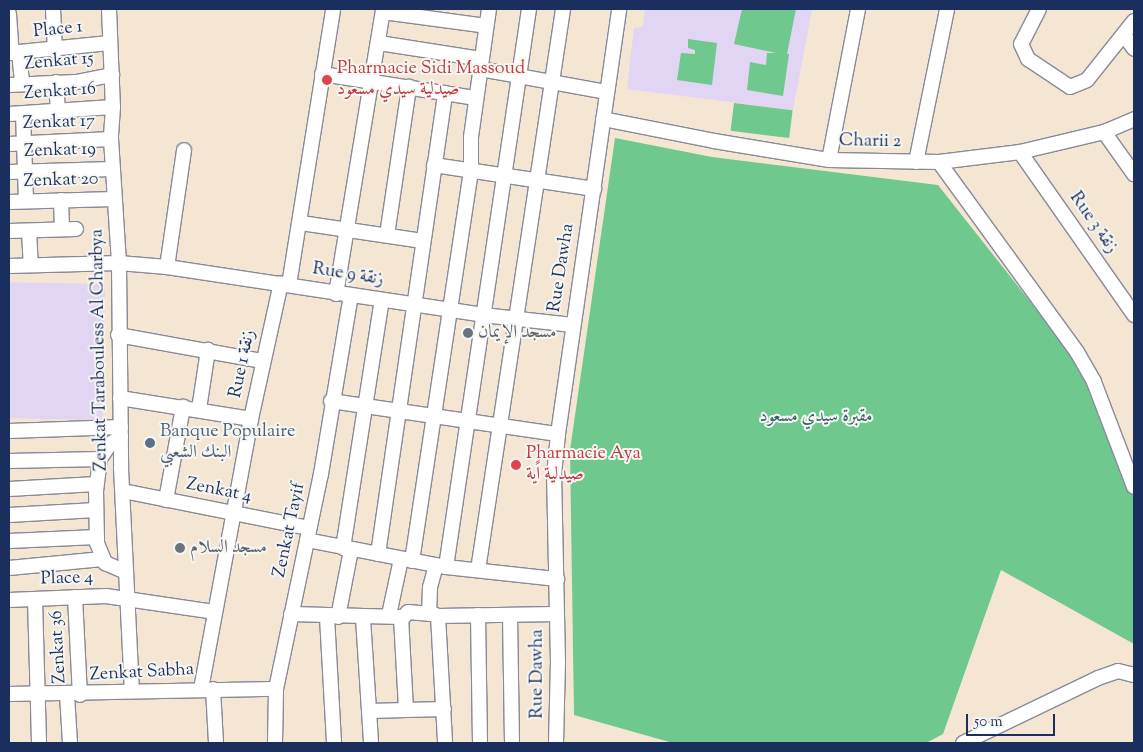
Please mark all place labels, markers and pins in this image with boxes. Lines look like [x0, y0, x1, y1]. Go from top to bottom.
place label: Pharmacie Sidi Massoud صيدلية سيدي مسعود [337, 59, 525, 102]
marker: Pharmacie Sidi Massoud صيدلية سيدي مسعود [321, 74, 333, 86]
place label: مسجد الإيمان [478, 322, 556, 344]
marker: مسجد الإيمان [462, 327, 474, 339]
place label: Banque Populaire البنك الشعبي [160, 422, 295, 464]
marker: Banque Populaire البنك الشعبي [144, 437, 156, 449]
place label: Pharmacie Aya صيدلية اًية [526, 444, 641, 486]
marker: Pharmacie Aya صيدلية اًية [510, 459, 522, 471]
place label: مسجد السلام [190, 537, 267, 559]
marker: مسجد السلام [174, 542, 186, 554]

